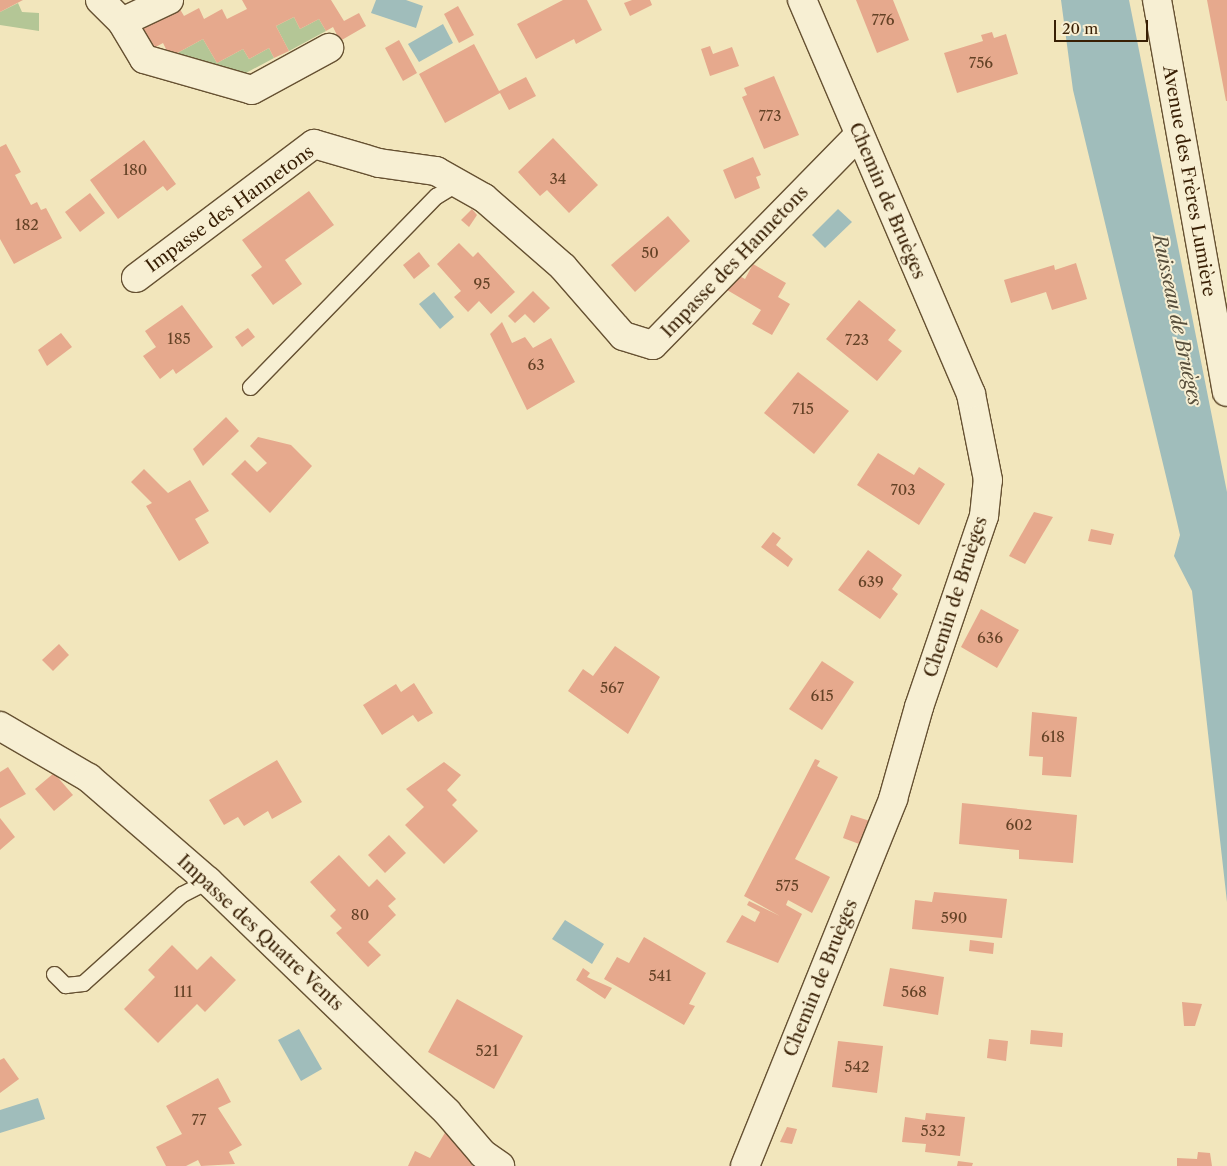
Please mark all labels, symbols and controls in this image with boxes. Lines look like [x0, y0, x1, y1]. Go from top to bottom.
scale bar [1057, 10, 1151, 42]
house number: 776 [871, 11, 895, 29]
text: 20 m [1062, 19, 1098, 38]
house number: 756 [969, 54, 993, 72]
street label: Avenue des Frères Lumière [1158, 64, 1220, 298]
house number: 773 [758, 107, 782, 125]
street label: Chemin de Bruèges [844, 119, 930, 283]
street label: Impasse des Hannetons [142, 141, 318, 277]
house number: 180 [123, 161, 147, 179]
house number: 34 [550, 170, 566, 188]
street label: Impasse des Hannetons [657, 182, 813, 342]
house number: 182 [15, 216, 39, 234]
water label: Ruisseau de Bruèges [1148, 232, 1206, 408]
house number: 50 [641, 244, 659, 262]
house number: 95 [474, 275, 490, 293]
house number: 185 [167, 330, 191, 348]
house number: 723 [845, 331, 869, 349]
house number: 63 [527, 356, 545, 374]
house number: 715 [792, 400, 814, 418]
house number: 703 [890, 481, 916, 499]
street label: Chemin de Bruèges [920, 514, 992, 680]
house number: 639 [858, 573, 884, 591]
house number: 636 [977, 629, 1003, 647]
house number: 567 [600, 679, 624, 697]
house number: 615 [810, 687, 834, 705]
house number: 618 [1041, 728, 1065, 746]
house number: 602 [1006, 816, 1032, 834]
street label: Impasse des Quatre Vents [172, 850, 348, 1016]
house number: 575 [775, 877, 799, 895]
street label: Chemin de Bruèges [780, 896, 862, 1060]
house number: 80 [351, 906, 369, 924]
house number: 590 [941, 909, 967, 927]
house number: 541 [648, 967, 672, 985]
house number: 111 [174, 983, 192, 1001]
house number: 568 [901, 983, 927, 1001]
house number: 521 [475, 1042, 499, 1060]
house number: 542 [844, 1058, 870, 1076]
house number: 77 [192, 1111, 206, 1129]
house number: 532 [920, 1122, 946, 1140]

